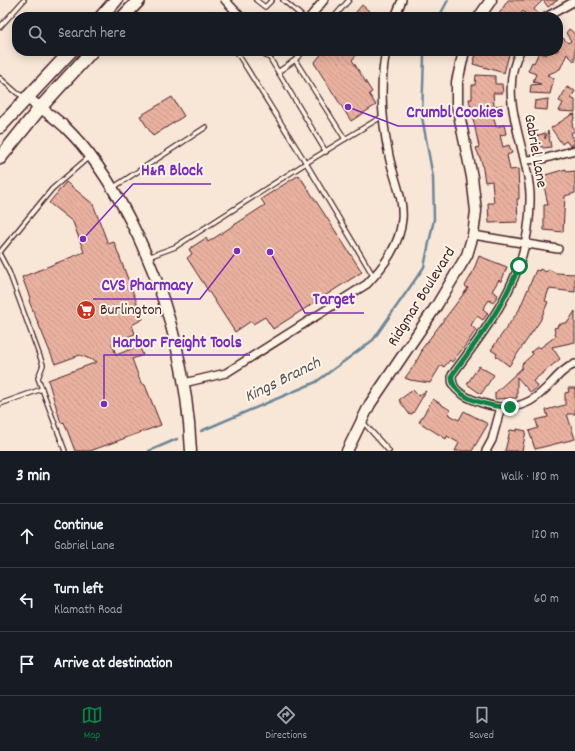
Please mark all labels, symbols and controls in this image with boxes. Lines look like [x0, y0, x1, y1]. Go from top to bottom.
search box [12, 12, 563, 56]
icon: search [26, 23, 48, 45]
text: Search here [58, 23, 126, 45]
callout: Crumbl Cookies [398, 97, 511, 126]
text: Crumbl Cookies [406, 102, 504, 126]
street label: Gabriel Lane [517, 112, 553, 190]
callout: H&R Block [133, 155, 211, 184]
text: H&R Block [141, 160, 203, 184]
street label: Ridgmar Boulevard [382, 243, 462, 351]
route start [510, 257, 528, 275]
callout: CVS Pharmacy [93, 270, 200, 299]
text: CVS Pharmacy [101, 275, 194, 299]
callout: Target [305, 284, 364, 313]
text: Target [313, 289, 356, 313]
supermarket icon: Burlington [75, 299, 97, 321]
place label: Burlington [100, 299, 162, 322]
callout: Harbor Freight Tools [104, 326, 250, 355]
text: Harbor Freight Tools [112, 332, 242, 356]
water label: Kings Branch [241, 352, 326, 410]
route end [501, 398, 519, 416]
text: 3 min [16, 465, 50, 489]
text: Walk · 180 m [501, 468, 559, 487]
text: Continue [54, 515, 103, 537]
icon: ahead [16, 525, 38, 547]
text: 120 m [531, 526, 559, 545]
text: Gabriel Lane [54, 537, 114, 556]
text: Turn left [54, 579, 103, 601]
icon: left [16, 589, 38, 611]
text: 60 m [534, 590, 559, 609]
text: Klamath Road [54, 601, 122, 620]
icon: arrive [16, 653, 38, 675]
text: Arrive at destination [54, 653, 172, 675]
tab: Map [81, 704, 103, 744]
tab: Directions [265, 704, 307, 744]
tab: Saved [469, 704, 494, 744]

